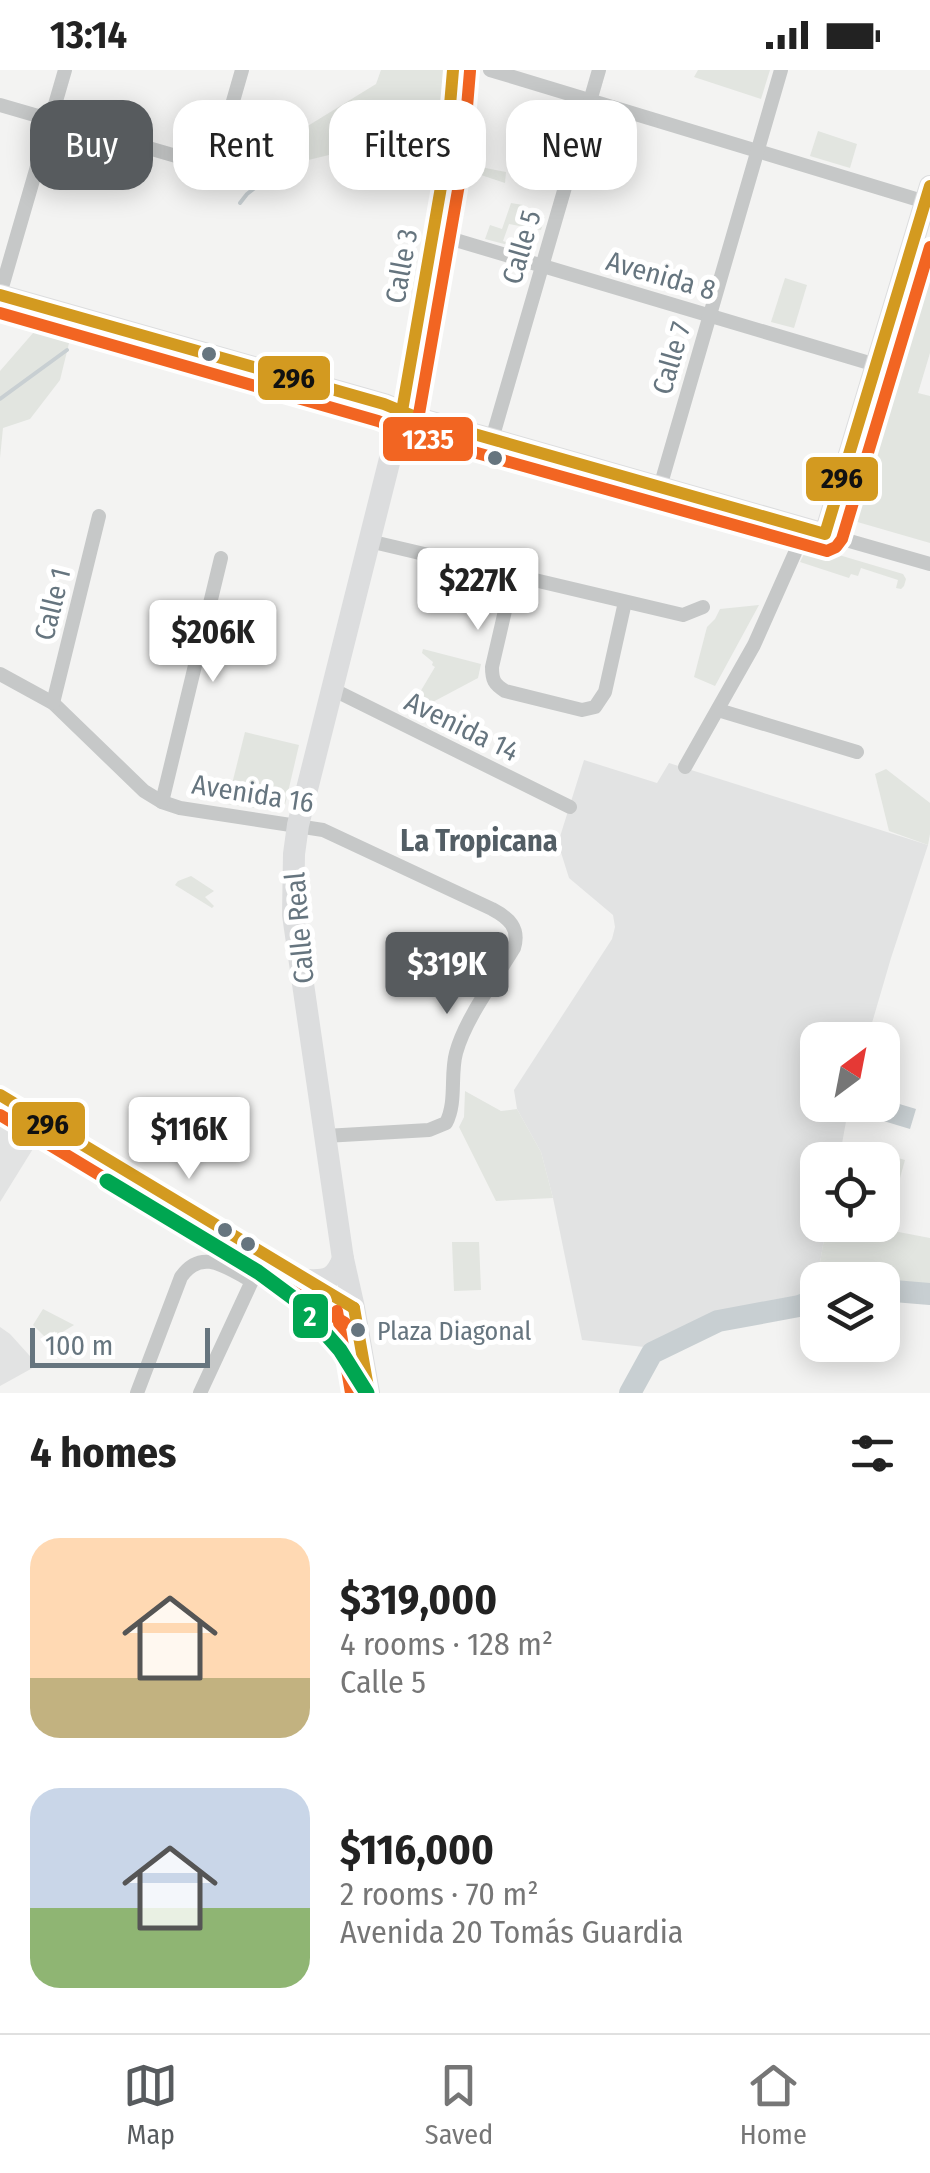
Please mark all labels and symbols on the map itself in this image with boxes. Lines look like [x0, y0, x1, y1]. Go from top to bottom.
street label: Calle 5 [495, 206, 548, 288]
street label: Calle 3 [379, 226, 424, 306]
street label: Avenida 8 [602, 244, 719, 307]
street label: Calle 7 [645, 318, 698, 398]
unlabelled marker [199, 344, 219, 364]
line badge: 296 [256, 354, 332, 402]
text: 296 [272, 362, 315, 395]
line badge: 1235 [381, 415, 475, 463]
text: 1235 [402, 423, 454, 456]
unlabelled marker [485, 448, 505, 468]
line badge: 296 [804, 455, 880, 503]
text: 296 [820, 462, 863, 495]
pin: $227K [408, 548, 548, 633]
street label: Calle 1 [28, 565, 77, 644]
pin: $206K [143, 600, 283, 685]
street label: Avenida 14 [399, 685, 524, 768]
street label: Avenida 16 [190, 768, 316, 819]
district label: La Tropicana [400, 823, 558, 859]
street label: Calle Real [278, 871, 321, 985]
pin: $319K [377, 932, 517, 1017]
north arrow [800, 1022, 900, 1122]
pin: $116K [119, 1097, 259, 1182]
line badge: 296 [10, 1100, 87, 1148]
text: 296 [26, 1108, 69, 1141]
unlabelled marker [215, 1220, 235, 1240]
unlabelled marker [238, 1234, 258, 1254]
line badge: 2 [291, 1292, 330, 1340]
text: 2 [303, 1300, 317, 1333]
place label: Plaza Diagonal [377, 1316, 531, 1347]
marker: Plaza Diagonal [348, 1320, 368, 1340]
scale bar [30, 1323, 210, 1368]

